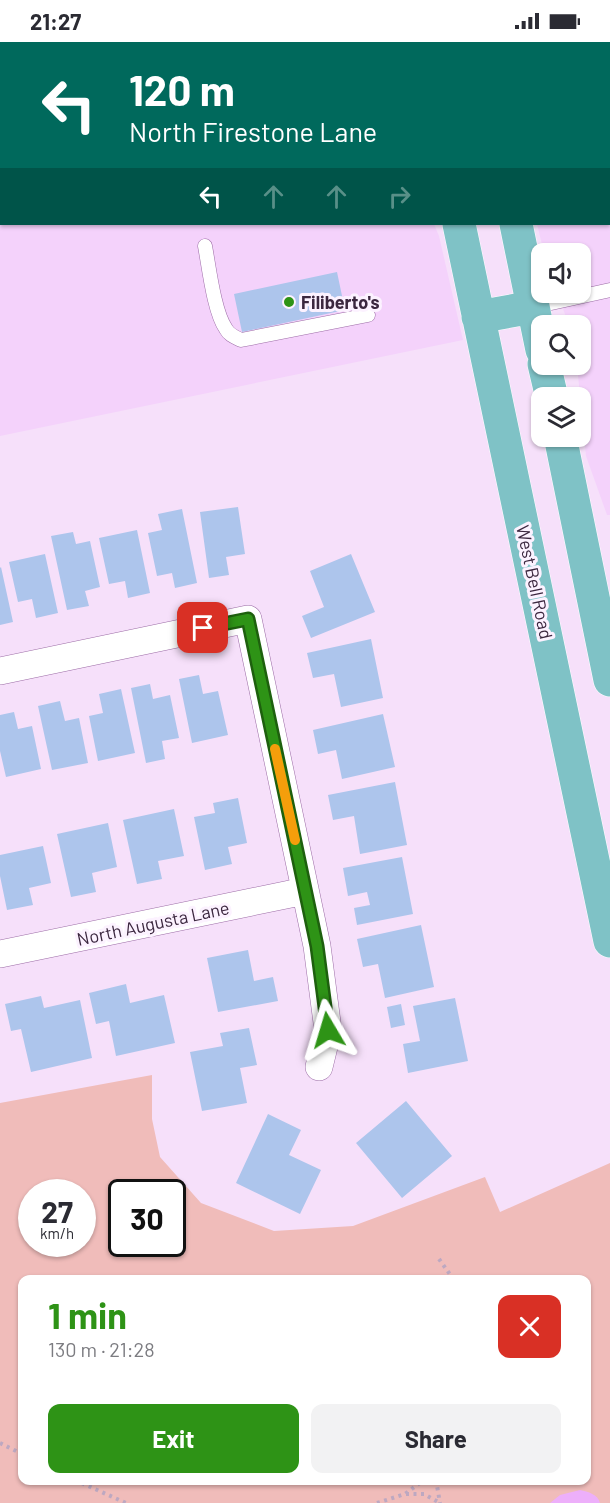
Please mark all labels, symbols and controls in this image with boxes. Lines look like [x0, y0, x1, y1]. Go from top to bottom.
text: 21:27 [30, 8, 81, 34]
text: 120 m [129, 64, 235, 114]
icon: left [30, 66, 108, 144]
text: North Firestone Lane [129, 115, 377, 147]
icon: left [194, 180, 227, 213]
icon: ahead [257, 180, 290, 213]
icon: ahead [320, 180, 353, 213]
icon: right [383, 180, 416, 213]
map controls [531, 243, 591, 447]
button: sound [531, 243, 591, 303]
place label: Filiberto's [301, 291, 379, 313]
marker: Filiberto's [282, 295, 296, 309]
button: search [531, 315, 591, 375]
button: layers [531, 387, 591, 447]
street label: West Bell Road [512, 523, 558, 641]
pin [177, 602, 228, 653]
icon: arrive [186, 611, 219, 644]
street label: North Augusta Lane [75, 896, 231, 950]
position arrow [296, 998, 360, 1062]
speed limit sign: 30 [108, 1179, 186, 1257]
text: 27 [41, 1193, 73, 1229]
text: km/h [40, 1224, 74, 1242]
text: 1 min [48, 1293, 127, 1336]
button: close [498, 1295, 561, 1358]
text: 130 m · 21:28 [48, 1337, 155, 1361]
button: Exit [48, 1404, 299, 1473]
button: Share [311, 1404, 561, 1473]

